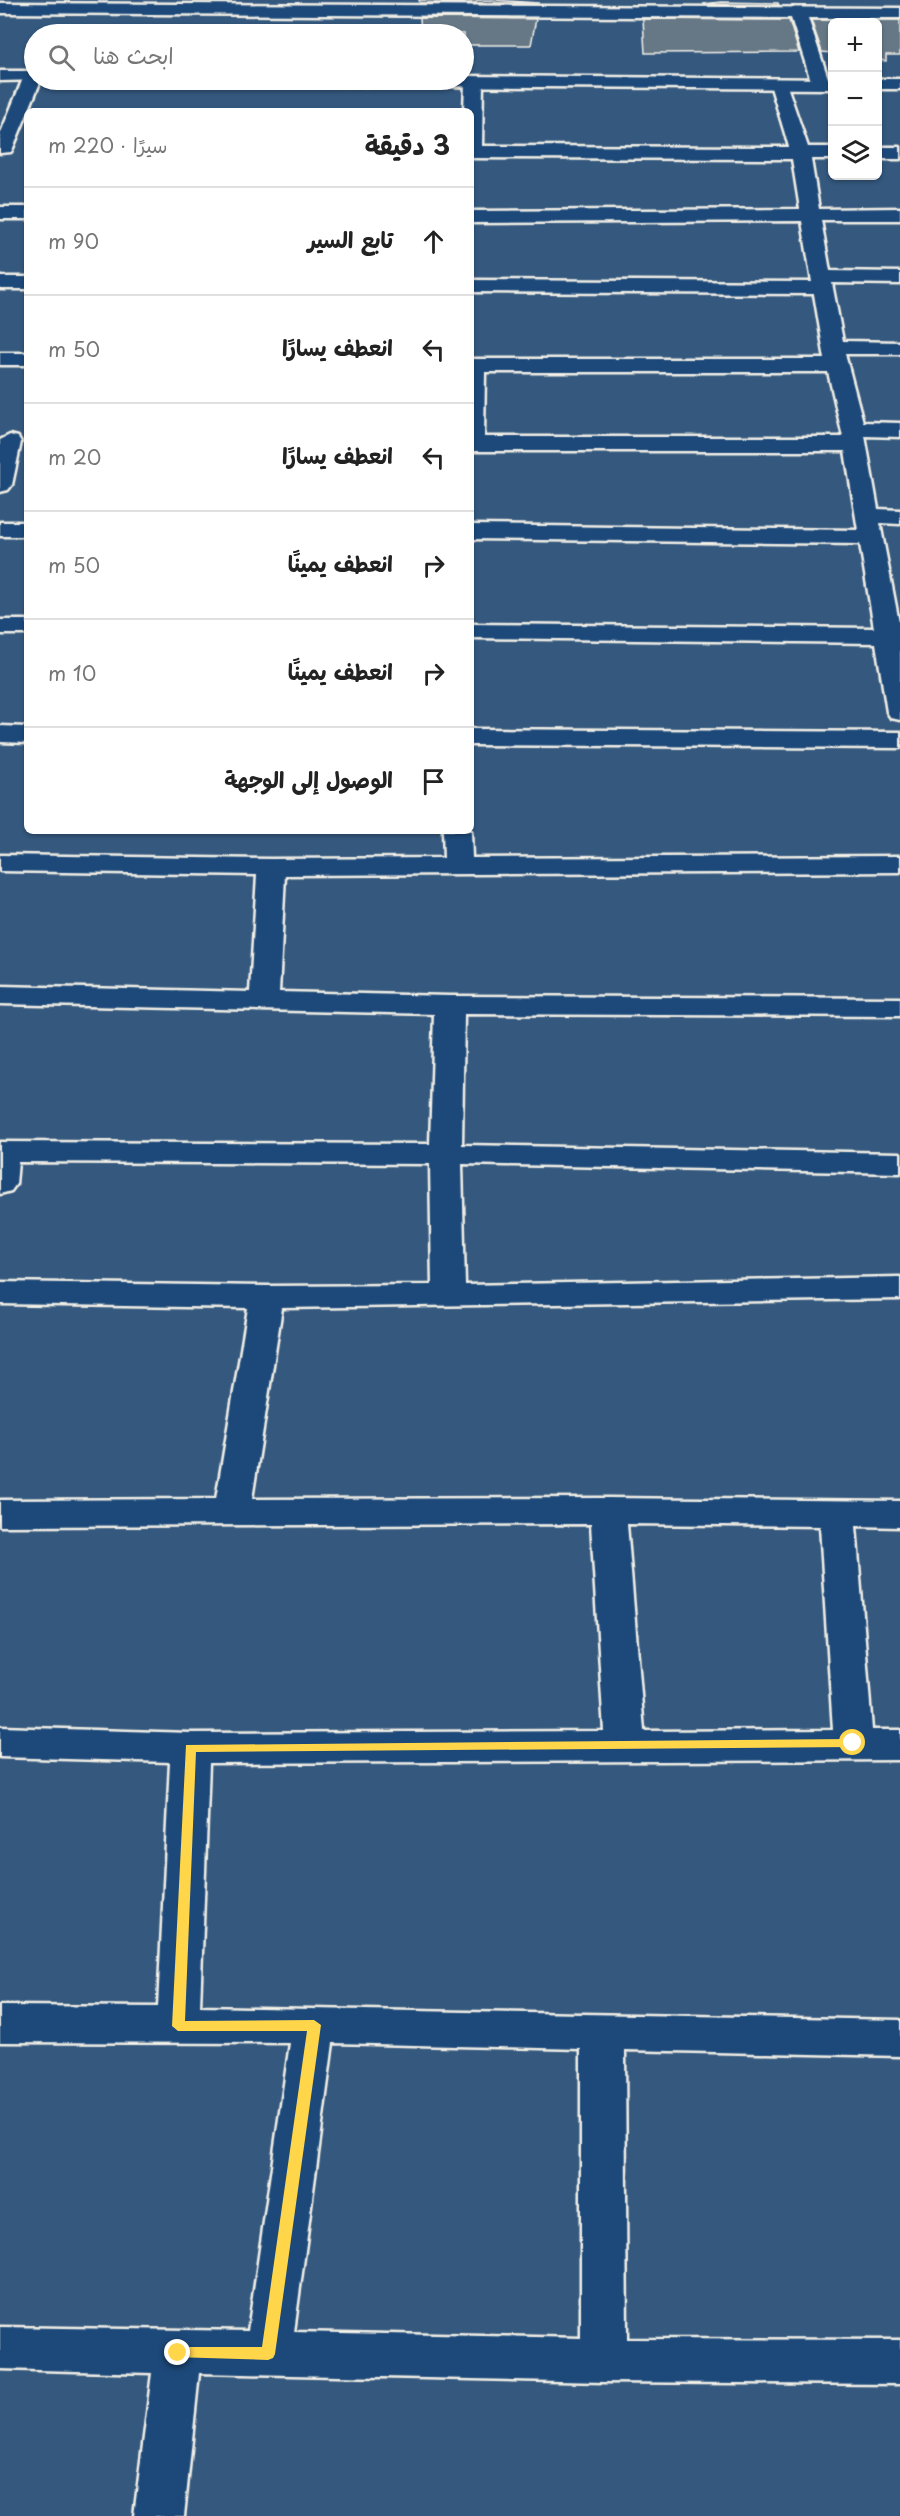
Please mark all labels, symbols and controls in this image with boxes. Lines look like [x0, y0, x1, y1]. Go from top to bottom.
map controls [828, 18, 882, 180]
button: + [828, 18, 882, 72]
search box [24, 24, 474, 90]
text: ابحث هنا [93, 38, 174, 71]
icon: search [45, 41, 78, 74]
button: − [828, 72, 882, 126]
text: 3 دقيقة [365, 125, 450, 164]
button: layers [828, 126, 882, 180]
text: سيرًا · 220 m [48, 130, 168, 160]
text: تابع السير [308, 222, 393, 255]
icon: ahead [417, 225, 450, 258]
text: 90 m [48, 226, 99, 256]
text: انعطف يسارًا [282, 330, 393, 363]
icon: left [417, 333, 450, 366]
text: 50 m [48, 334, 100, 364]
text: انعطف يسارًا [282, 438, 393, 471]
icon: left [417, 441, 450, 474]
text: 20 m [48, 442, 101, 472]
text: انعطف يمينًا [288, 546, 393, 579]
icon: right [417, 549, 450, 582]
text: 50 m [48, 550, 100, 580]
text: انعطف يمينًا [288, 654, 393, 687]
icon: right [417, 657, 450, 690]
text: 10 m [48, 658, 96, 688]
text: الوصول إلى الوجهة [224, 762, 393, 795]
icon: arrive [417, 765, 450, 798]
route start [839, 1729, 865, 1755]
route end [164, 2339, 190, 2365]

